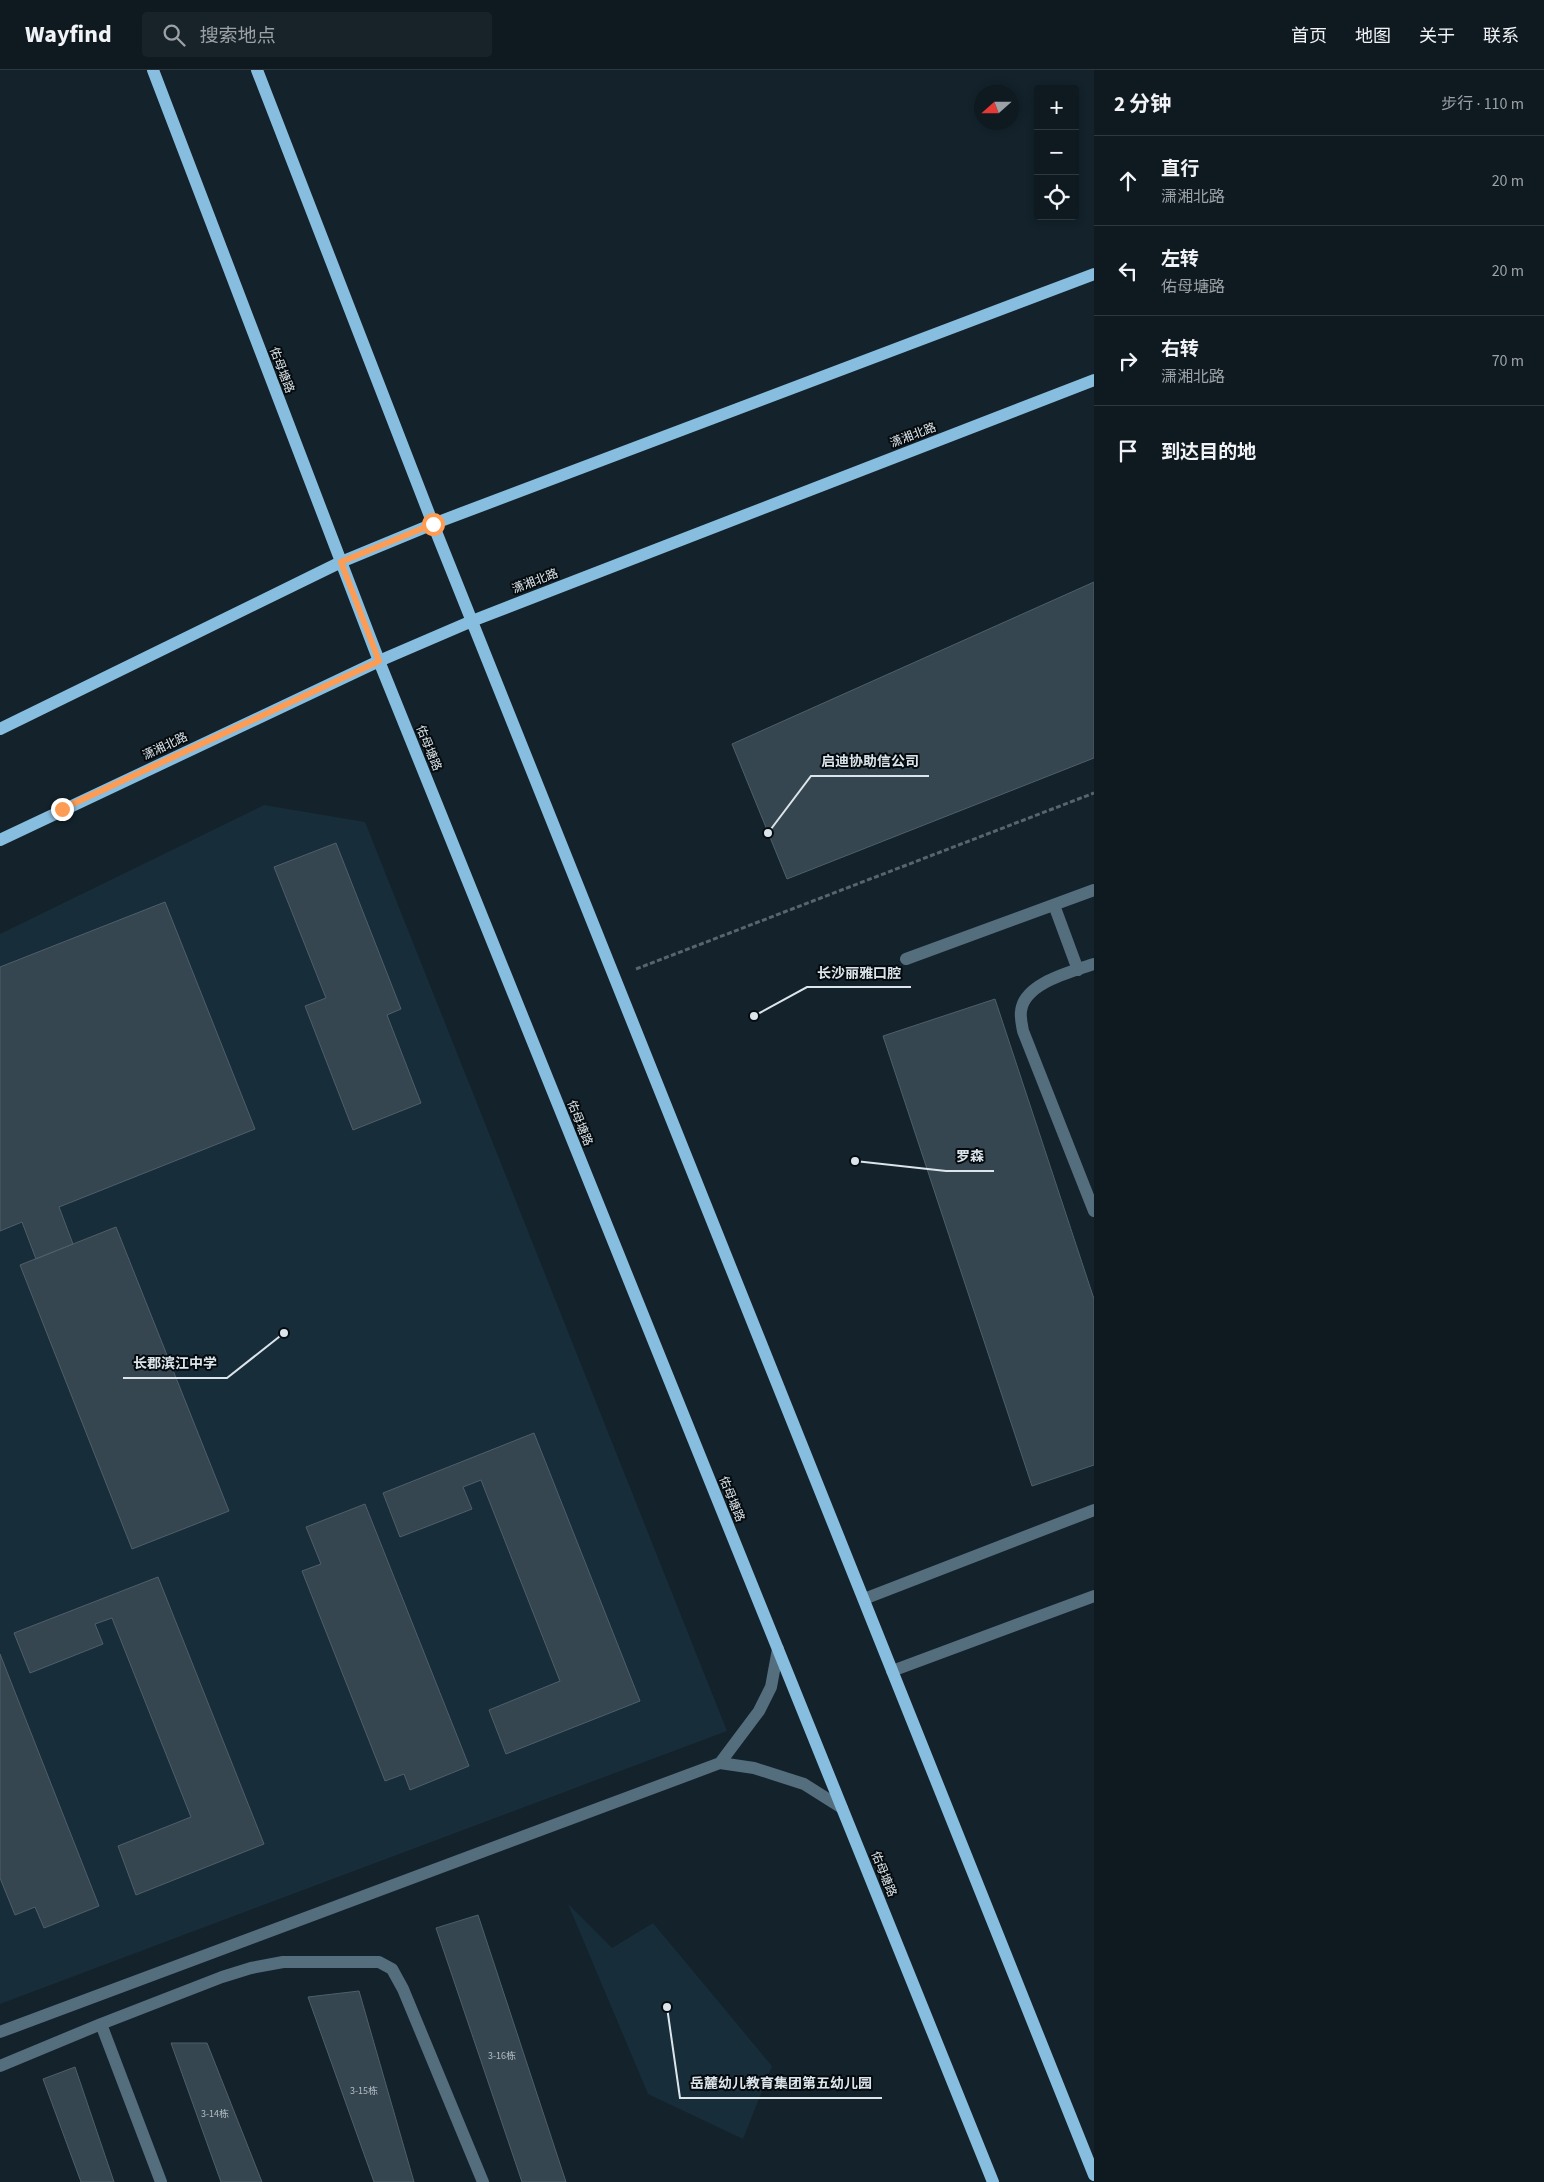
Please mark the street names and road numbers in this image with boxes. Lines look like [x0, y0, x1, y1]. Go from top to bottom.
street label: 佑母塘路 [265, 345, 298, 396]
street label: 潇湘北路 [888, 419, 939, 452]
street label: 潇湘北路 [510, 565, 561, 598]
street label: 佑母塘路 [412, 723, 445, 774]
street label: 潇湘北路 [140, 729, 191, 764]
street label: 佑母塘路 [563, 1098, 596, 1149]
street label: 佑母塘路 [715, 1474, 748, 1525]
street label: 佑母塘路 [867, 1849, 900, 1900]

